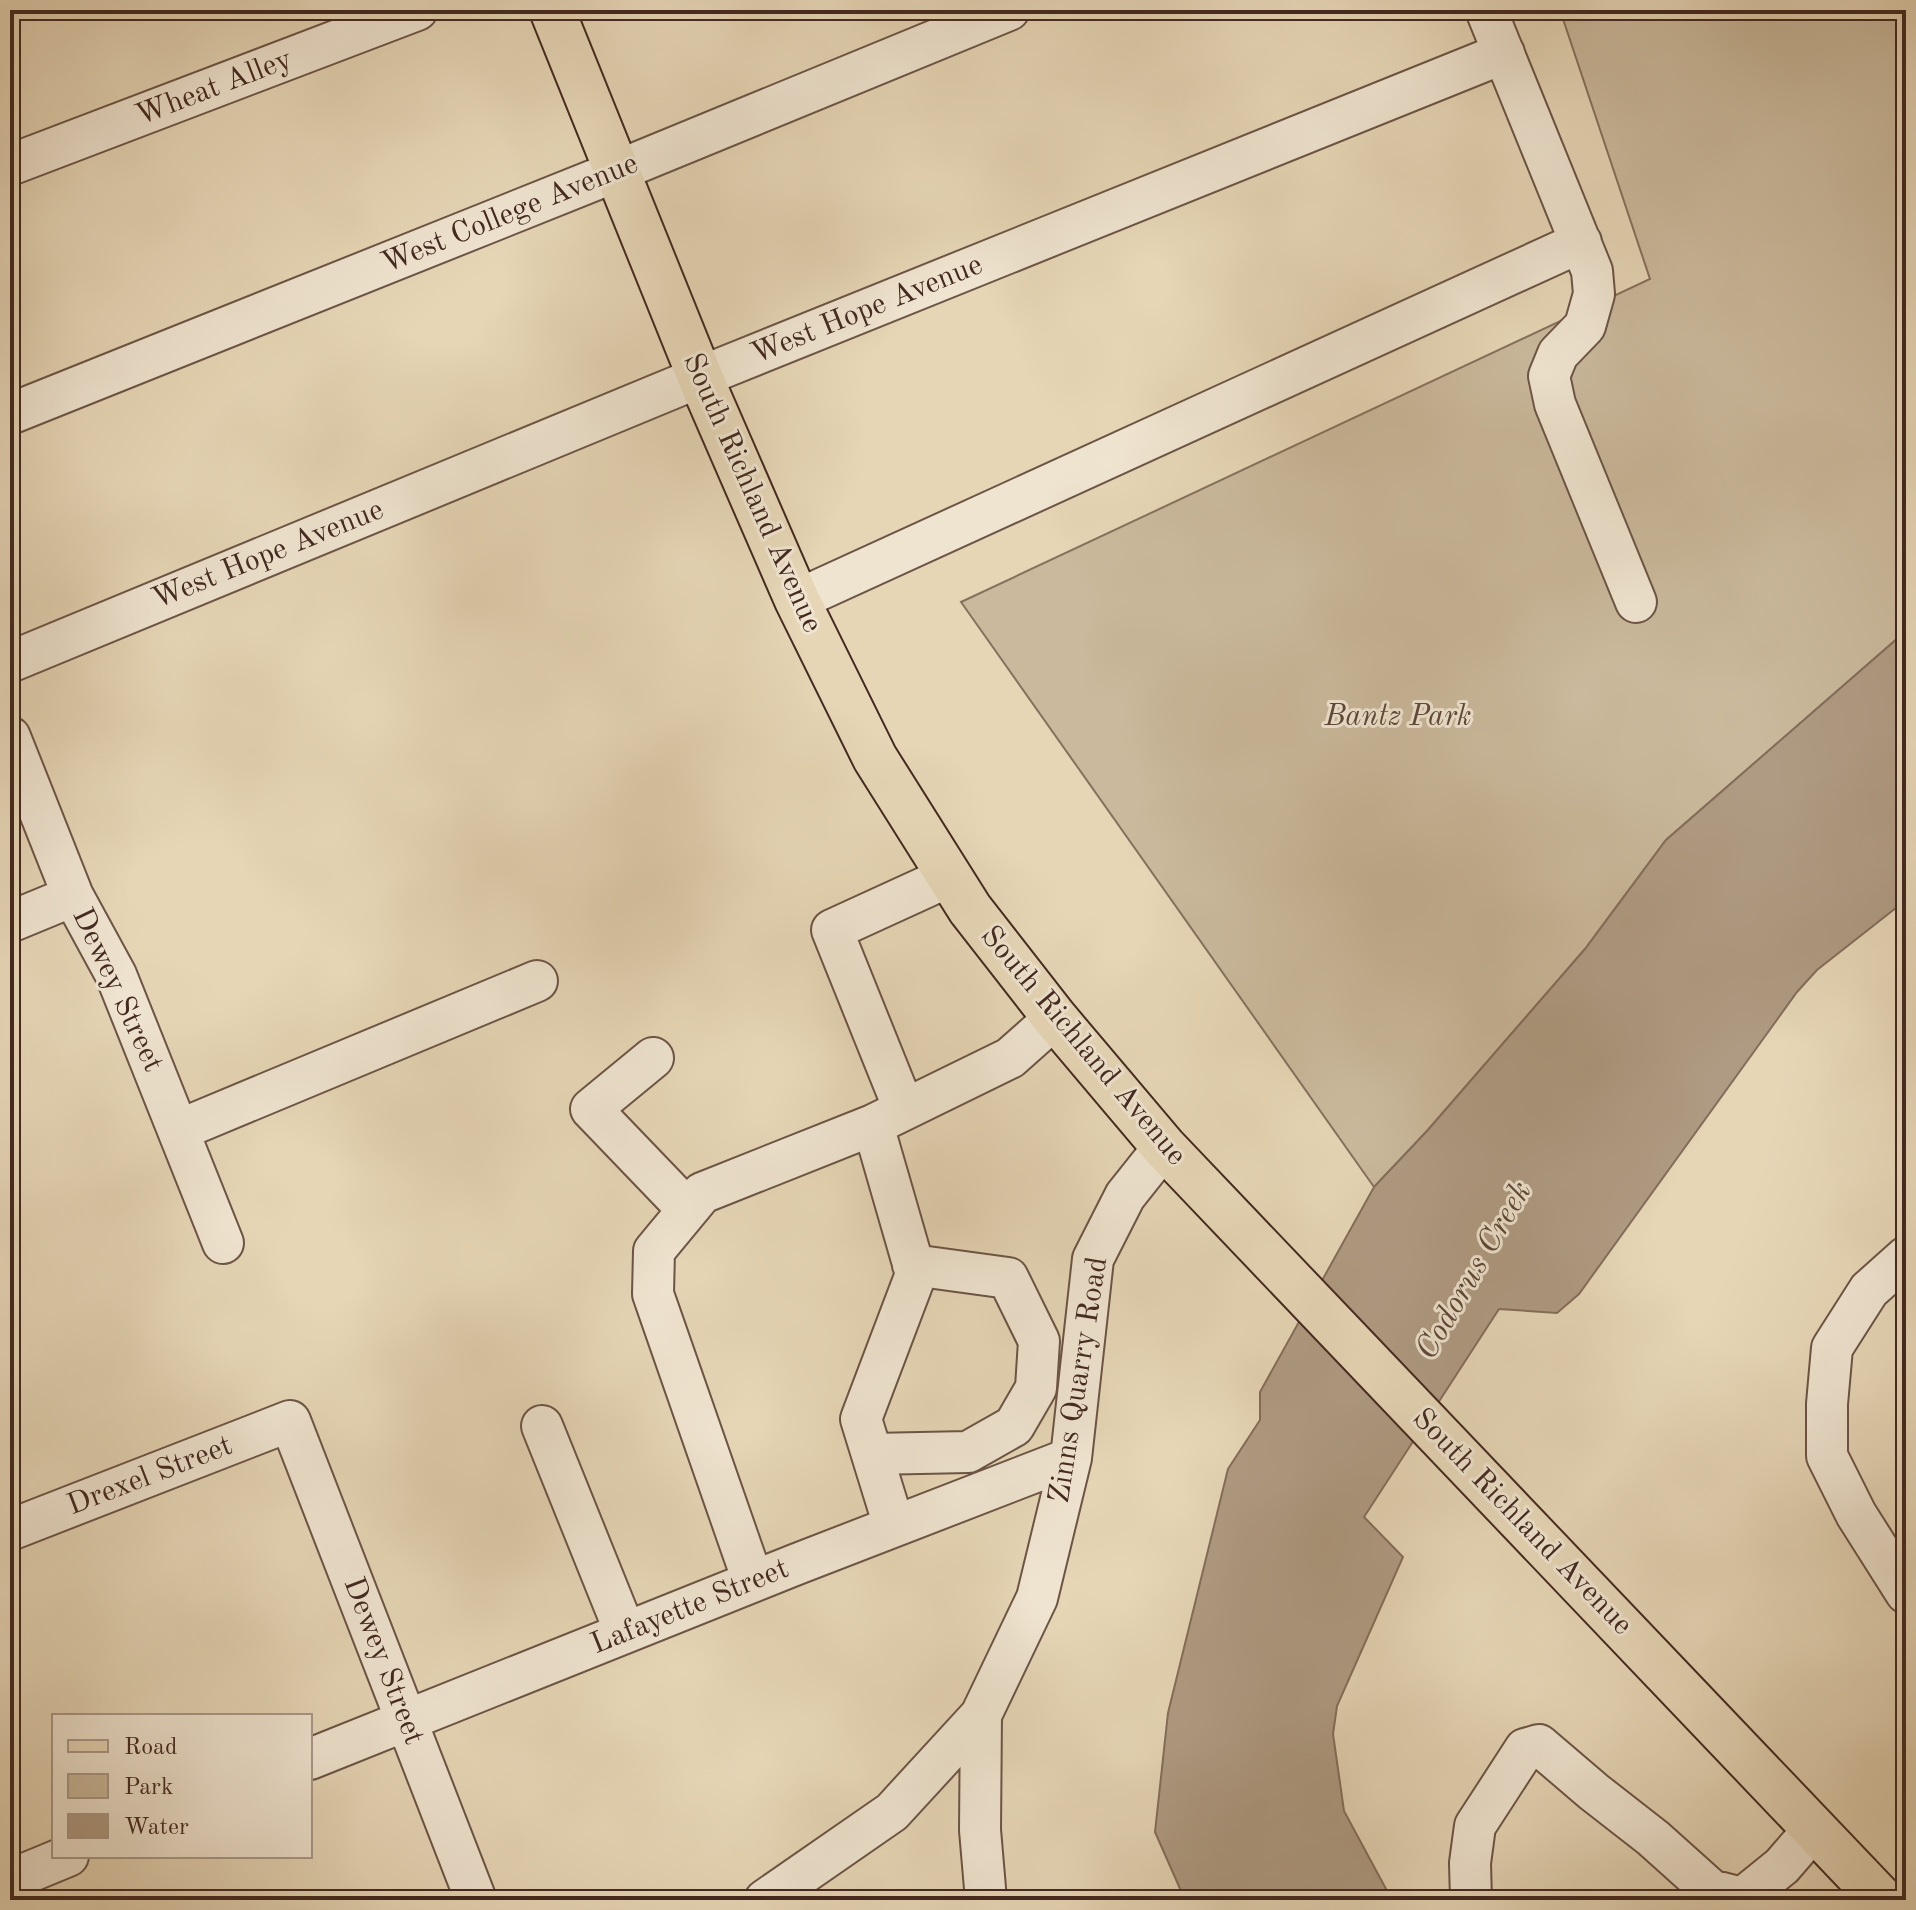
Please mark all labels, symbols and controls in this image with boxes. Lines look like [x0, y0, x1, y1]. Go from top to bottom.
street label: Wheat Alley [132, 44, 296, 132]
street label: West College Avenue [378, 149, 642, 279]
street label: West Hope Avenue [747, 250, 987, 370]
street label: South Richland Avenue [677, 349, 827, 637]
street label: West Hope Avenue [148, 495, 388, 615]
park label: Bantz Park [1323, 702, 1472, 732]
street label: Dewey Street [66, 904, 168, 1076]
street label: South Richland Avenue [974, 921, 1192, 1171]
water label: Codorus Creek [1411, 1177, 1539, 1365]
street label: Zinns Quarry Road [1045, 1255, 1113, 1505]
street label: South Richland Avenue [1406, 1403, 1638, 1641]
street label: Drexel Street [63, 1431, 237, 1521]
street label: Lafayette Street [587, 1554, 793, 1660]
street label: Dewey Street [337, 1573, 429, 1749]
legend [52, 1714, 312, 1858]
text: Road [124, 1736, 177, 1760]
text: Park [124, 1776, 173, 1800]
text: Water [124, 1816, 189, 1840]

